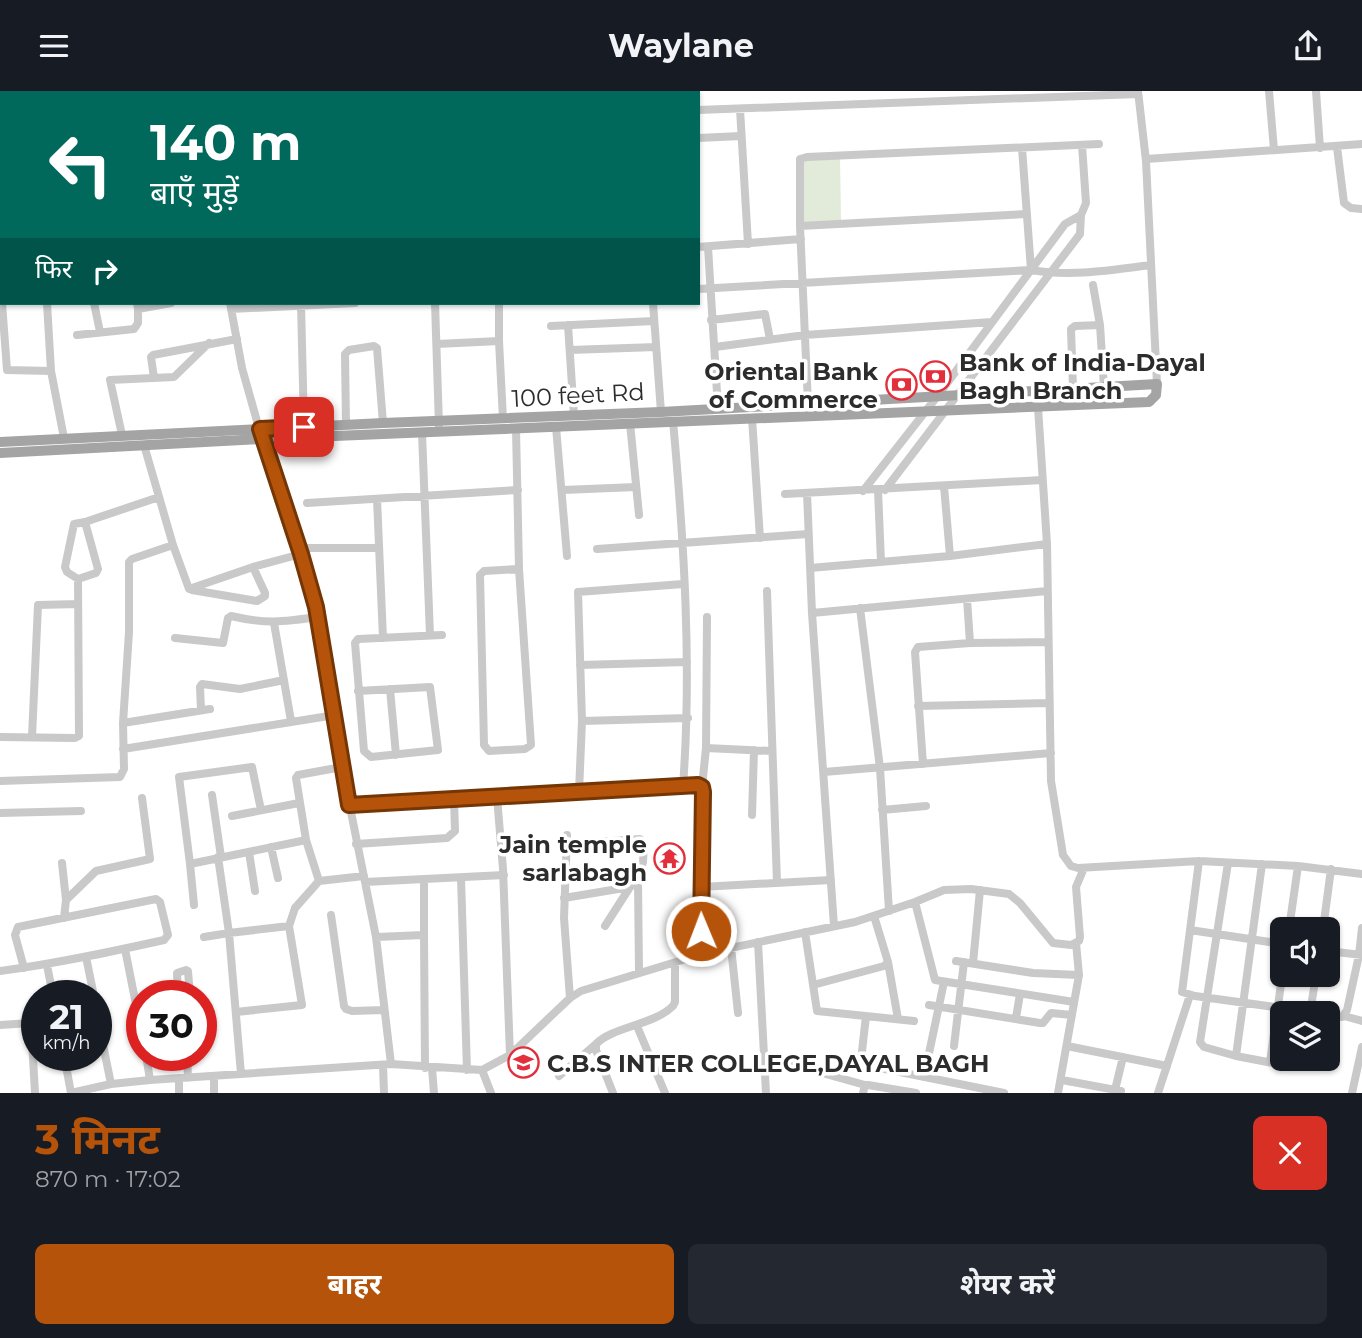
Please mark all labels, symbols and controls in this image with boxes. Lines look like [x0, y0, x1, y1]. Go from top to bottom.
text: Waylane [608, 26, 754, 65]
icon: menu [35, 27, 73, 65]
icon: share [1289, 27, 1327, 65]
text: 140 m [150, 113, 302, 172]
icon: left [35, 119, 126, 210]
text: बाएँ मुड़ें [150, 173, 239, 212]
icon: right [86, 252, 124, 290]
text: फिर [35, 253, 72, 285]
place label: Bank of India-Dayal Bagh Branch [959, 348, 1206, 405]
place label: Oriental Bank of Commerce [704, 357, 878, 414]
bank icon: Bank of India-Dayal Bagh Branch [919, 359, 953, 393]
bank icon: Oriental Bank of Commerce [884, 368, 918, 402]
street label: 100 feet Rd [511, 377, 645, 413]
pin [274, 397, 334, 457]
icon: arrive [285, 408, 323, 446]
place label: Jain temple sarlabagh [498, 830, 647, 887]
temple icon: Jain temple sarlabagh [653, 841, 687, 875]
position arrow [664, 894, 738, 968]
map controls [1270, 917, 1340, 1071]
button: sound [1270, 917, 1340, 987]
speed limit sign: 30 [126, 980, 217, 1071]
text: 21 [49, 995, 84, 1038]
button: layers [1270, 1001, 1340, 1071]
text: km/h [42, 1032, 91, 1054]
school or university icon: C.B.S INTER COLLEGE,DAYAL BAGH [507, 1046, 541, 1080]
place label: C.B.S INTER COLLEGE,DAYAL BAGH [547, 1049, 990, 1078]
text: 3 मिनट [35, 1113, 160, 1165]
button: close [1253, 1116, 1327, 1190]
text: 870 m · 17:02 [35, 1165, 181, 1193]
button: बाहर [35, 1244, 674, 1324]
button: शेयर करें [688, 1244, 1327, 1324]

